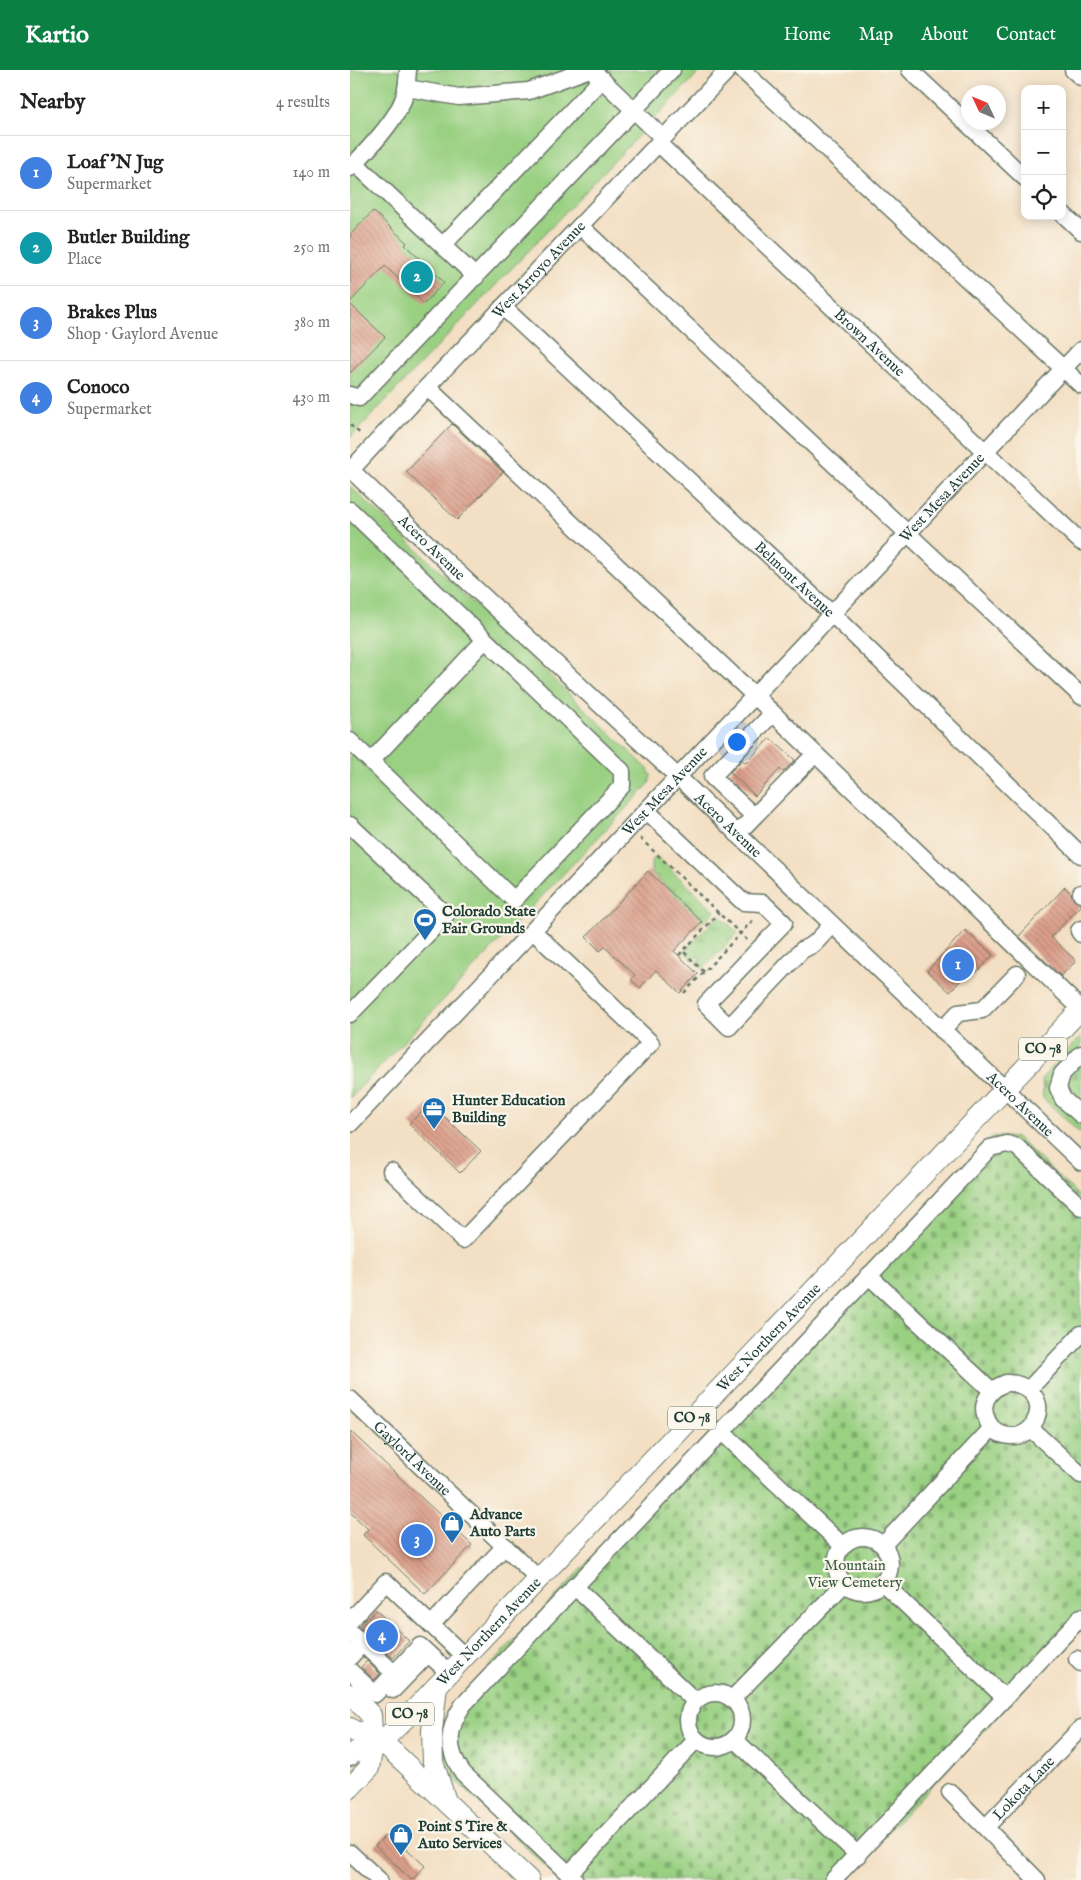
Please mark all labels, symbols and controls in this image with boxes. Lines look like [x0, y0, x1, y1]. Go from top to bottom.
text: Kartio [25, 20, 89, 51]
text: Home [784, 24, 831, 47]
text: Map [859, 24, 893, 47]
text: About [921, 24, 968, 47]
text: Contact [996, 24, 1056, 47]
north arrow [961, 85, 1006, 130]
map controls [1021, 85, 1066, 220]
button: + [1021, 85, 1066, 130]
text: Nearby [20, 89, 85, 116]
text: 4 results [276, 93, 330, 113]
button: − [1021, 130, 1066, 175]
text: Loaf 'N Jug [67, 151, 163, 175]
text: 1 [33, 163, 39, 183]
text: 140 m [292, 163, 330, 183]
text: Supermarket [67, 175, 152, 195]
button: locate [1021, 175, 1066, 220]
street label: West Arroyo Avenue [488, 217, 590, 322]
text: Butler Building [67, 226, 189, 250]
text: 2 [32, 238, 40, 258]
text: 250 m [293, 238, 330, 258]
text: Place [67, 250, 102, 270]
pin: 2 [401, 258, 433, 296]
text: Brakes Plus [67, 301, 157, 325]
street label: Brown Avenue [830, 305, 909, 381]
text: 3 [33, 313, 39, 333]
text: 380 m [294, 313, 330, 333]
text: Shop · Gaylord Avenue [67, 325, 218, 345]
text: Conoco [67, 376, 130, 400]
text: 4 [32, 388, 40, 408]
text: 430 m [292, 388, 330, 408]
text: Supermarket [67, 400, 152, 420]
street label: West Mesa Avenue [895, 449, 989, 546]
street label: Acero Avenue [393, 510, 470, 584]
street label: Belmont Avenue [751, 537, 839, 621]
your location [724, 729, 750, 755]
street label: West Mesa Avenue [618, 742, 711, 840]
street label: Acero Avenue [690, 788, 766, 862]
place label: Colorado State Fair Grounds [442, 902, 536, 938]
sports icon: Colorado State Fair Grounds [412, 907, 438, 941]
pin: 1 [942, 946, 974, 984]
road number: CO 78 [1019, 1038, 1067, 1061]
street label: Acero Avenue [982, 1067, 1058, 1141]
place label: Hunter Education Building [452, 1091, 565, 1127]
office icon: Hunter Education Building [421, 1096, 447, 1130]
street label: West Northern Avenue [712, 1279, 825, 1396]
road number: CO 78 [668, 1406, 716, 1430]
street label: Gaylord Avenue [369, 1417, 455, 1500]
place label: Advance Auto Parts [469, 1505, 536, 1541]
shop icon: Advance Auto Parts [439, 1510, 465, 1544]
pin: 3 [401, 1521, 433, 1559]
park label: Mountain View Cemetery [807, 1556, 903, 1592]
street label: West Northern Avenue [433, 1573, 545, 1690]
pin: 4 [366, 1617, 398, 1655]
road number: CO 78 [386, 1702, 434, 1726]
street label: Lokota Lane [988, 1752, 1059, 1824]
place label: Point S Tire & Auto Services [417, 1817, 508, 1853]
shop icon: Point S Tire & Auto Services [388, 1822, 414, 1856]

